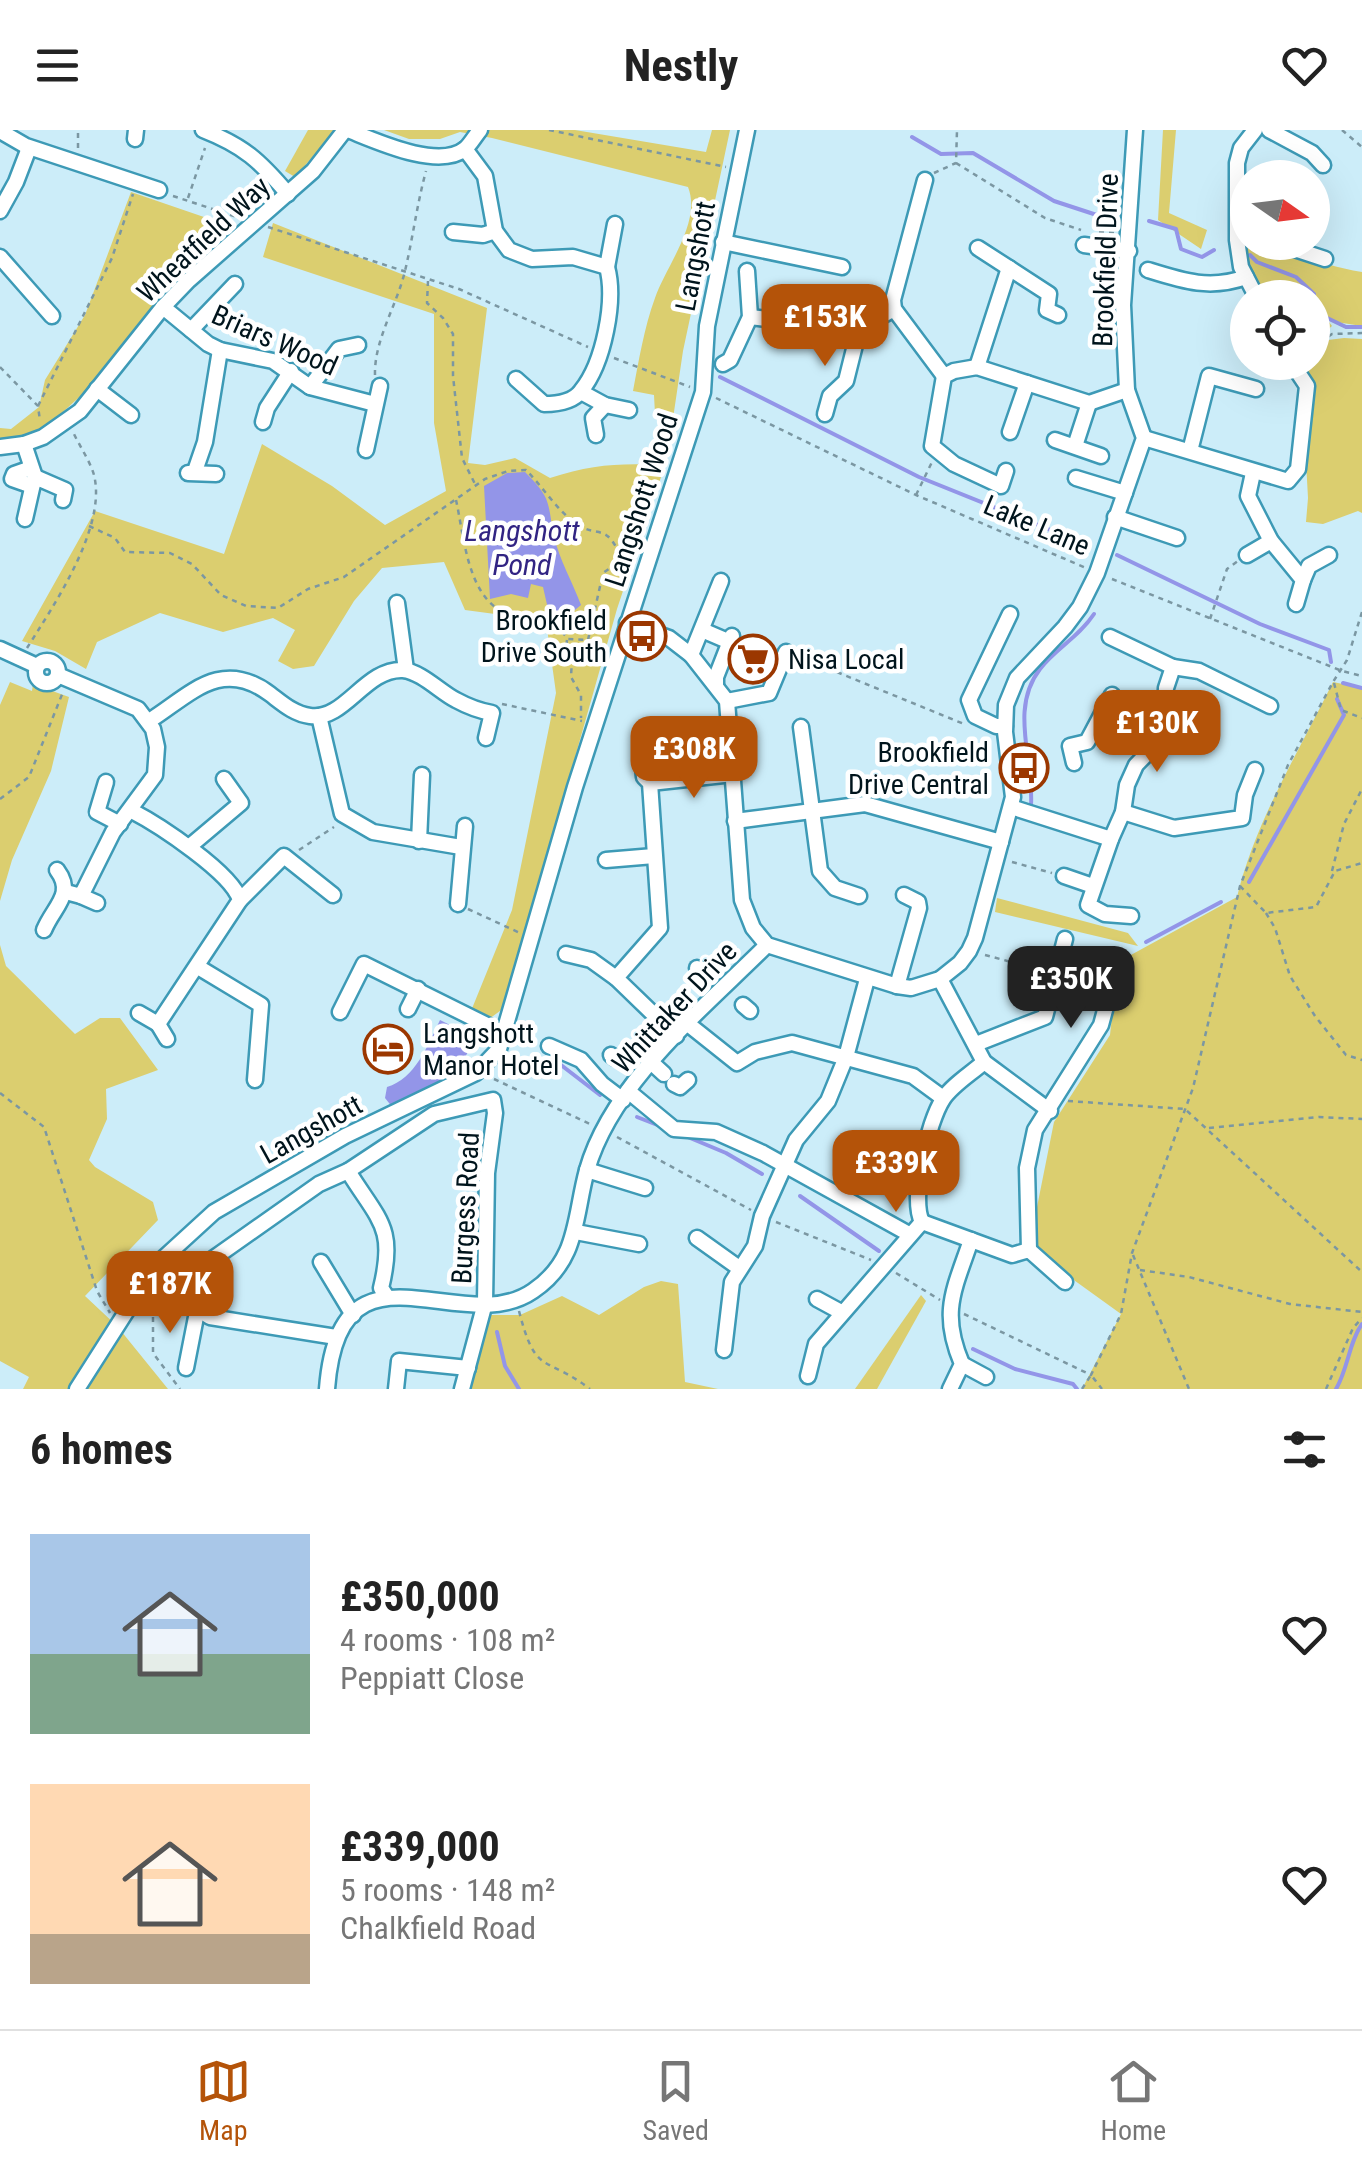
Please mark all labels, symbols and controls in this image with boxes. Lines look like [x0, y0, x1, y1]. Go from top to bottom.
icon: menu [30, 38, 85, 93]
icon: heart [1277, 38, 1332, 93]
text: Nestly [624, 39, 738, 92]
north arrow [1230, 160, 1330, 260]
map controls [1230, 160, 1330, 380]
street label: Wheatfield Way [130, 169, 277, 309]
street label: Brookfield Drive [1086, 173, 1125, 347]
street label: Langshott [669, 198, 722, 314]
button: locate [1230, 280, 1330, 380]
pin: £153K [755, 284, 895, 369]
text: £153K [784, 297, 866, 335]
street label: Briars Wood [207, 298, 343, 383]
street label: Langshott Wood [598, 409, 685, 591]
street label: Lake Lane [979, 488, 1095, 563]
water label: Langshott Pond [464, 513, 580, 582]
place label: Brookfield Drive South [481, 604, 607, 669]
bus stop icon: Brookfield Drive South [616, 610, 668, 662]
supermarket icon: Nisa Local [727, 633, 779, 685]
place label: Nisa Local [788, 643, 905, 676]
pin: £130K [1087, 690, 1227, 775]
text: £130K [1116, 703, 1198, 741]
pin: £308K [624, 716, 764, 801]
text: £308K [653, 729, 735, 767]
place label: Brookfield Drive Central [848, 736, 989, 801]
bus stop icon: Brookfield Drive Central [998, 742, 1050, 794]
street label: Whittaker Drive [605, 935, 744, 1080]
pin: £350K [1001, 946, 1141, 1031]
text: £350K [1030, 959, 1112, 997]
place label: Langshott Manor Hotel [423, 1017, 559, 1082]
hotel icon: Langshott Manor Hotel [362, 1023, 414, 1075]
street label: Langshott [255, 1088, 368, 1171]
pin: £339K [826, 1130, 966, 1215]
street label: Burgess Road [445, 1131, 486, 1285]
text: £339K [855, 1143, 937, 1181]
pin: £187K [100, 1251, 240, 1336]
text: £187K [129, 1264, 211, 1302]
icon: filters [1277, 1422, 1332, 1477]
text: 6 homes [30, 1425, 173, 1474]
text: £350,000 [340, 1572, 500, 1621]
icon: home [110, 1574, 230, 1694]
icon: heart [1277, 1607, 1332, 1662]
text: 4 rooms · 108 m² [340, 1621, 555, 1659]
text: Peppiatt Close [340, 1659, 524, 1697]
text: £339,000 [340, 1822, 500, 1871]
icon: home [110, 1824, 230, 1944]
icon: heart [1277, 1857, 1332, 1912]
text: 5 rooms · 148 m² [340, 1871, 555, 1909]
text: Chalkfield Road [340, 1909, 536, 1947]
tab: Map [196, 2054, 251, 2147]
tab: Saved [642, 2054, 709, 2147]
tab: Home [1101, 2054, 1166, 2147]

